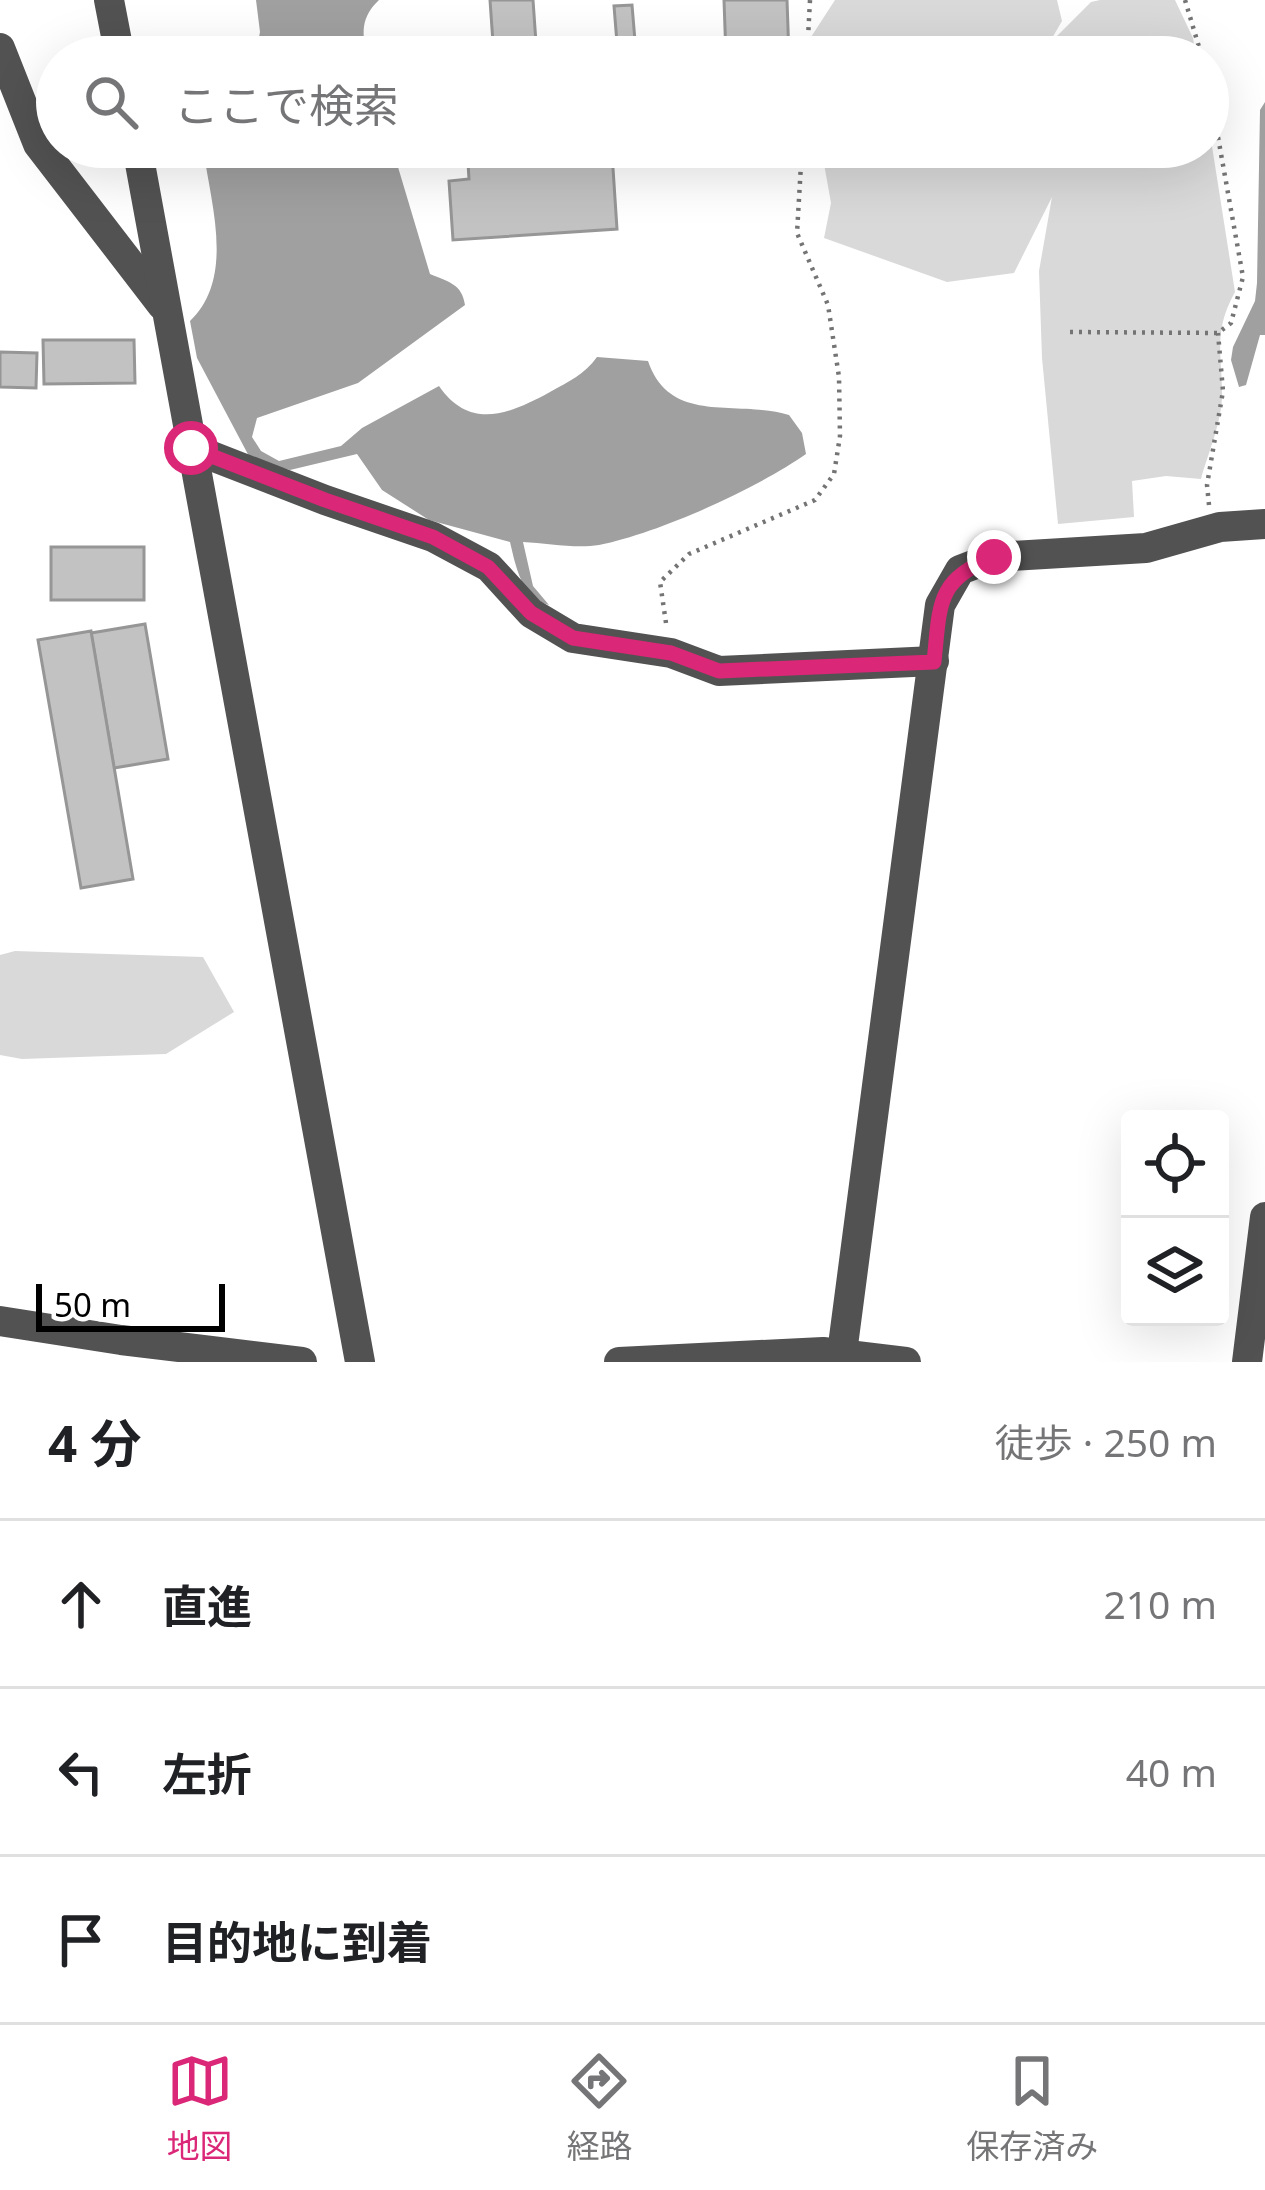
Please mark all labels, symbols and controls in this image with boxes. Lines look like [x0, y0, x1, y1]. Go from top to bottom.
search box [36, 36, 1229, 168]
icon: search [78, 69, 144, 135]
text: ここで検索 [174, 74, 399, 135]
route start [164, 421, 218, 475]
route end [967, 530, 1021, 584]
map controls [1121, 1110, 1229, 1326]
button: locate [1121, 1110, 1229, 1218]
button: layers [1121, 1218, 1229, 1326]
scale bar [36, 1278, 225, 1331]
text: 50 m [54, 1282, 131, 1327]
text: 4 分 [48, 1407, 141, 1477]
text: 徒歩 · 250 m [995, 1415, 1217, 1468]
icon: ahead [48, 1571, 114, 1637]
text: 直進 [162, 1575, 252, 1636]
text: 210 m [1103, 1577, 1217, 1630]
icon: left [48, 1739, 114, 1805]
text: 左折 [162, 1743, 252, 1804]
text: 40 m [1126, 1745, 1217, 1798]
icon: arrive [48, 1907, 114, 1973]
text: 目的地に到着 [162, 1911, 432, 1972]
tab: 地図 [167, 2048, 233, 2168]
tab: 経路 [566, 2048, 632, 2168]
tab: 保存済み [966, 2048, 1098, 2168]

